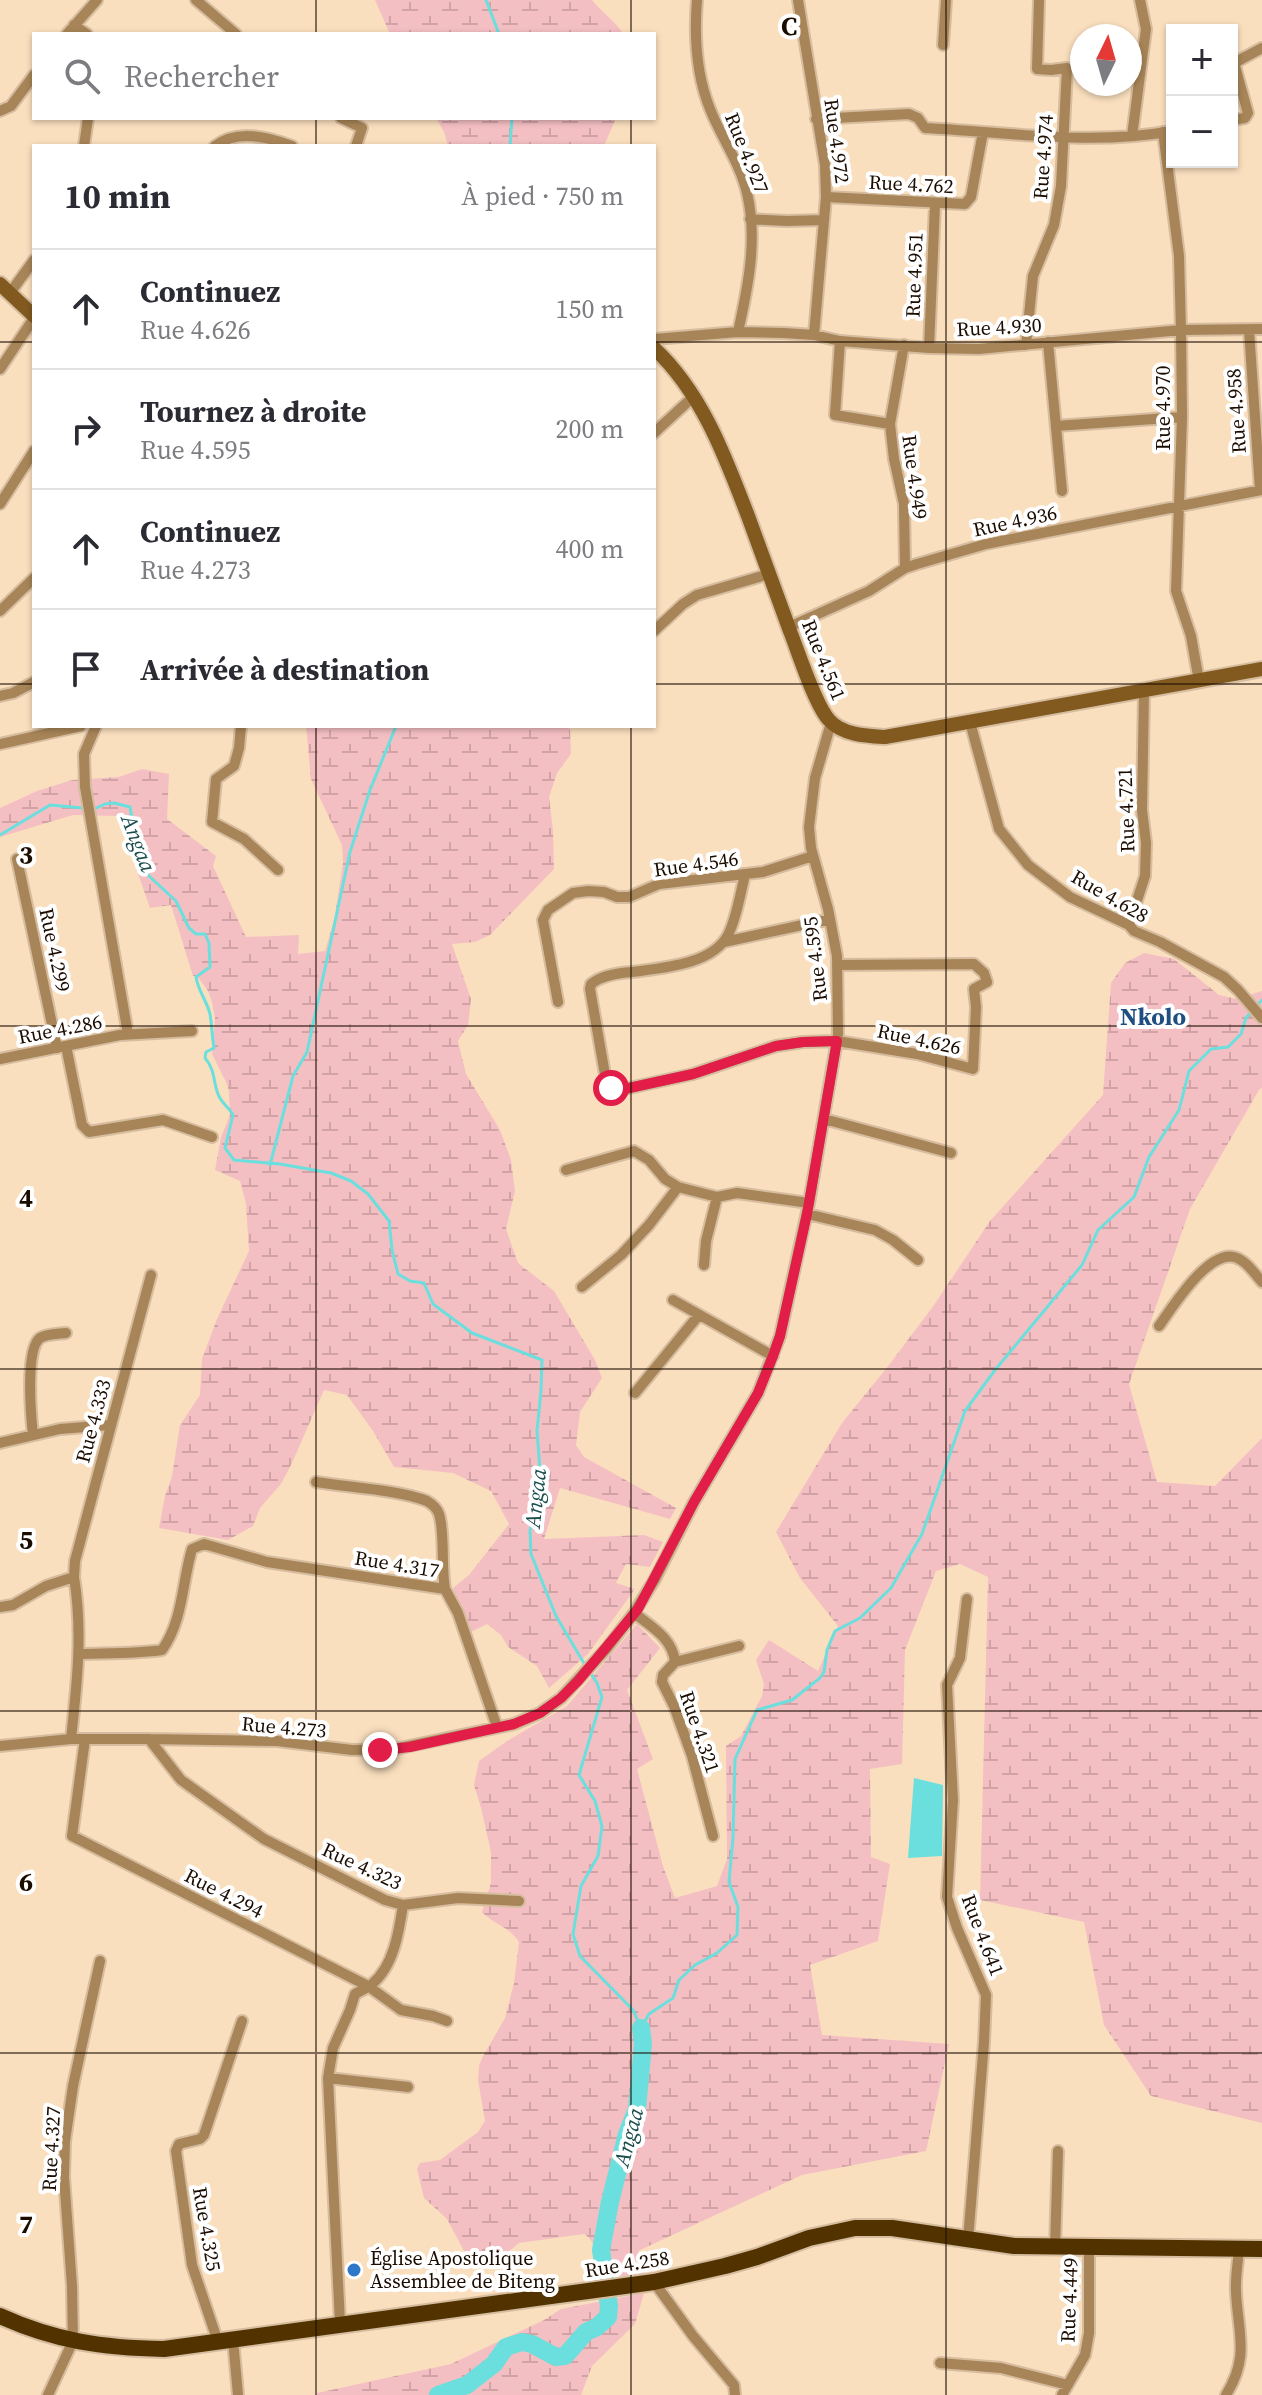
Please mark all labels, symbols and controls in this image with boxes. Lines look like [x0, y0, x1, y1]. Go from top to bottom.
text: C [781, 8, 797, 44]
north arrow [1070, 24, 1142, 96]
map controls [1166, 24, 1238, 168]
button: + [1166, 24, 1238, 96]
search box [32, 32, 656, 120]
icon: search [60, 54, 104, 98]
text: Rechercher [124, 56, 279, 97]
button: − [1166, 96, 1238, 168]
street label: Rue 4.972 [817, 97, 857, 185]
street label: Rue 4.927 [718, 108, 776, 198]
street label: Rue 4.974 [1026, 114, 1060, 200]
street label: Rue 4.762 [868, 168, 954, 200]
text: 10 min [64, 173, 171, 219]
text: À pied · 750 m [461, 178, 624, 214]
street label: Rue 4.951 [899, 232, 929, 318]
text: Continuez [140, 271, 280, 312]
icon: ahead [64, 287, 108, 331]
text: 150 m [556, 291, 624, 327]
street label: Rue 4.930 [956, 311, 1042, 343]
text: Rue 4.626 [140, 312, 251, 348]
street label: Rue 4.970 [1149, 365, 1177, 451]
street label: Rue 4.958 [1219, 368, 1253, 454]
text: Tournez à droite [140, 391, 366, 432]
icon: right [64, 407, 108, 451]
text: 200 m [556, 411, 624, 447]
text: Rue 4.595 [140, 432, 251, 468]
street label: Rue 4.949 [895, 433, 935, 521]
street label: Rue 4.936 [970, 498, 1060, 544]
text: Continuez [140, 511, 280, 552]
icon: ahead [64, 527, 108, 571]
text: 400 m [556, 531, 624, 567]
text: Rue 4.273 [140, 552, 251, 588]
street label: Rue 4.561 [795, 615, 853, 705]
icon: arrive [64, 647, 108, 691]
text: Arrivée à destination [140, 649, 430, 690]
street label: Rue 4.721 [1111, 767, 1141, 853]
water label: Angaa [114, 808, 164, 877]
text: 3 [19, 837, 33, 873]
street label: Rue 4.546 [652, 844, 740, 884]
street label: Rue 4.628 [1066, 863, 1154, 929]
street label: Rue 4.299 [32, 905, 78, 995]
street label: Rue 4.595 [796, 915, 834, 1003]
district label: Nkolo [1120, 1000, 1186, 1033]
street label: Rue 4.286 [16, 1007, 104, 1051]
street label: Rue 4.626 [874, 1016, 964, 1062]
route start [593, 1070, 629, 1106]
text: 4 [19, 1180, 33, 1216]
street label: Rue 4.333 [68, 1376, 118, 1466]
water label: Angaa [517, 1466, 553, 1531]
text: 5 [19, 1522, 33, 1558]
street label: Rue 4.317 [353, 1544, 441, 1584]
street label: Rue 4.321 [673, 1687, 727, 1777]
street label: Rue 4.273 [240, 1709, 328, 1745]
route end [362, 1732, 398, 1768]
street label: Rue 4.323 [318, 1835, 406, 1897]
street label: Rue 4.294 [180, 1861, 268, 1925]
text: 6 [19, 1864, 33, 1900]
street label: Rue 4.641 [955, 1890, 1011, 1980]
water label: Angaa [605, 2104, 650, 2172]
street label: Rue 4.327 [35, 2106, 67, 2192]
street label: Rue 4.325 [186, 2185, 228, 2273]
text: 7 [19, 2206, 33, 2242]
place label: Église Apostolique Assemblee de Biteng [370, 2244, 555, 2295]
street label: Rue 4.258 [583, 2244, 671, 2284]
street label: Rue 4.449 [1054, 2257, 1084, 2343]
marker: Église Apostolique Assemblee de Biteng [345, 2261, 363, 2279]

